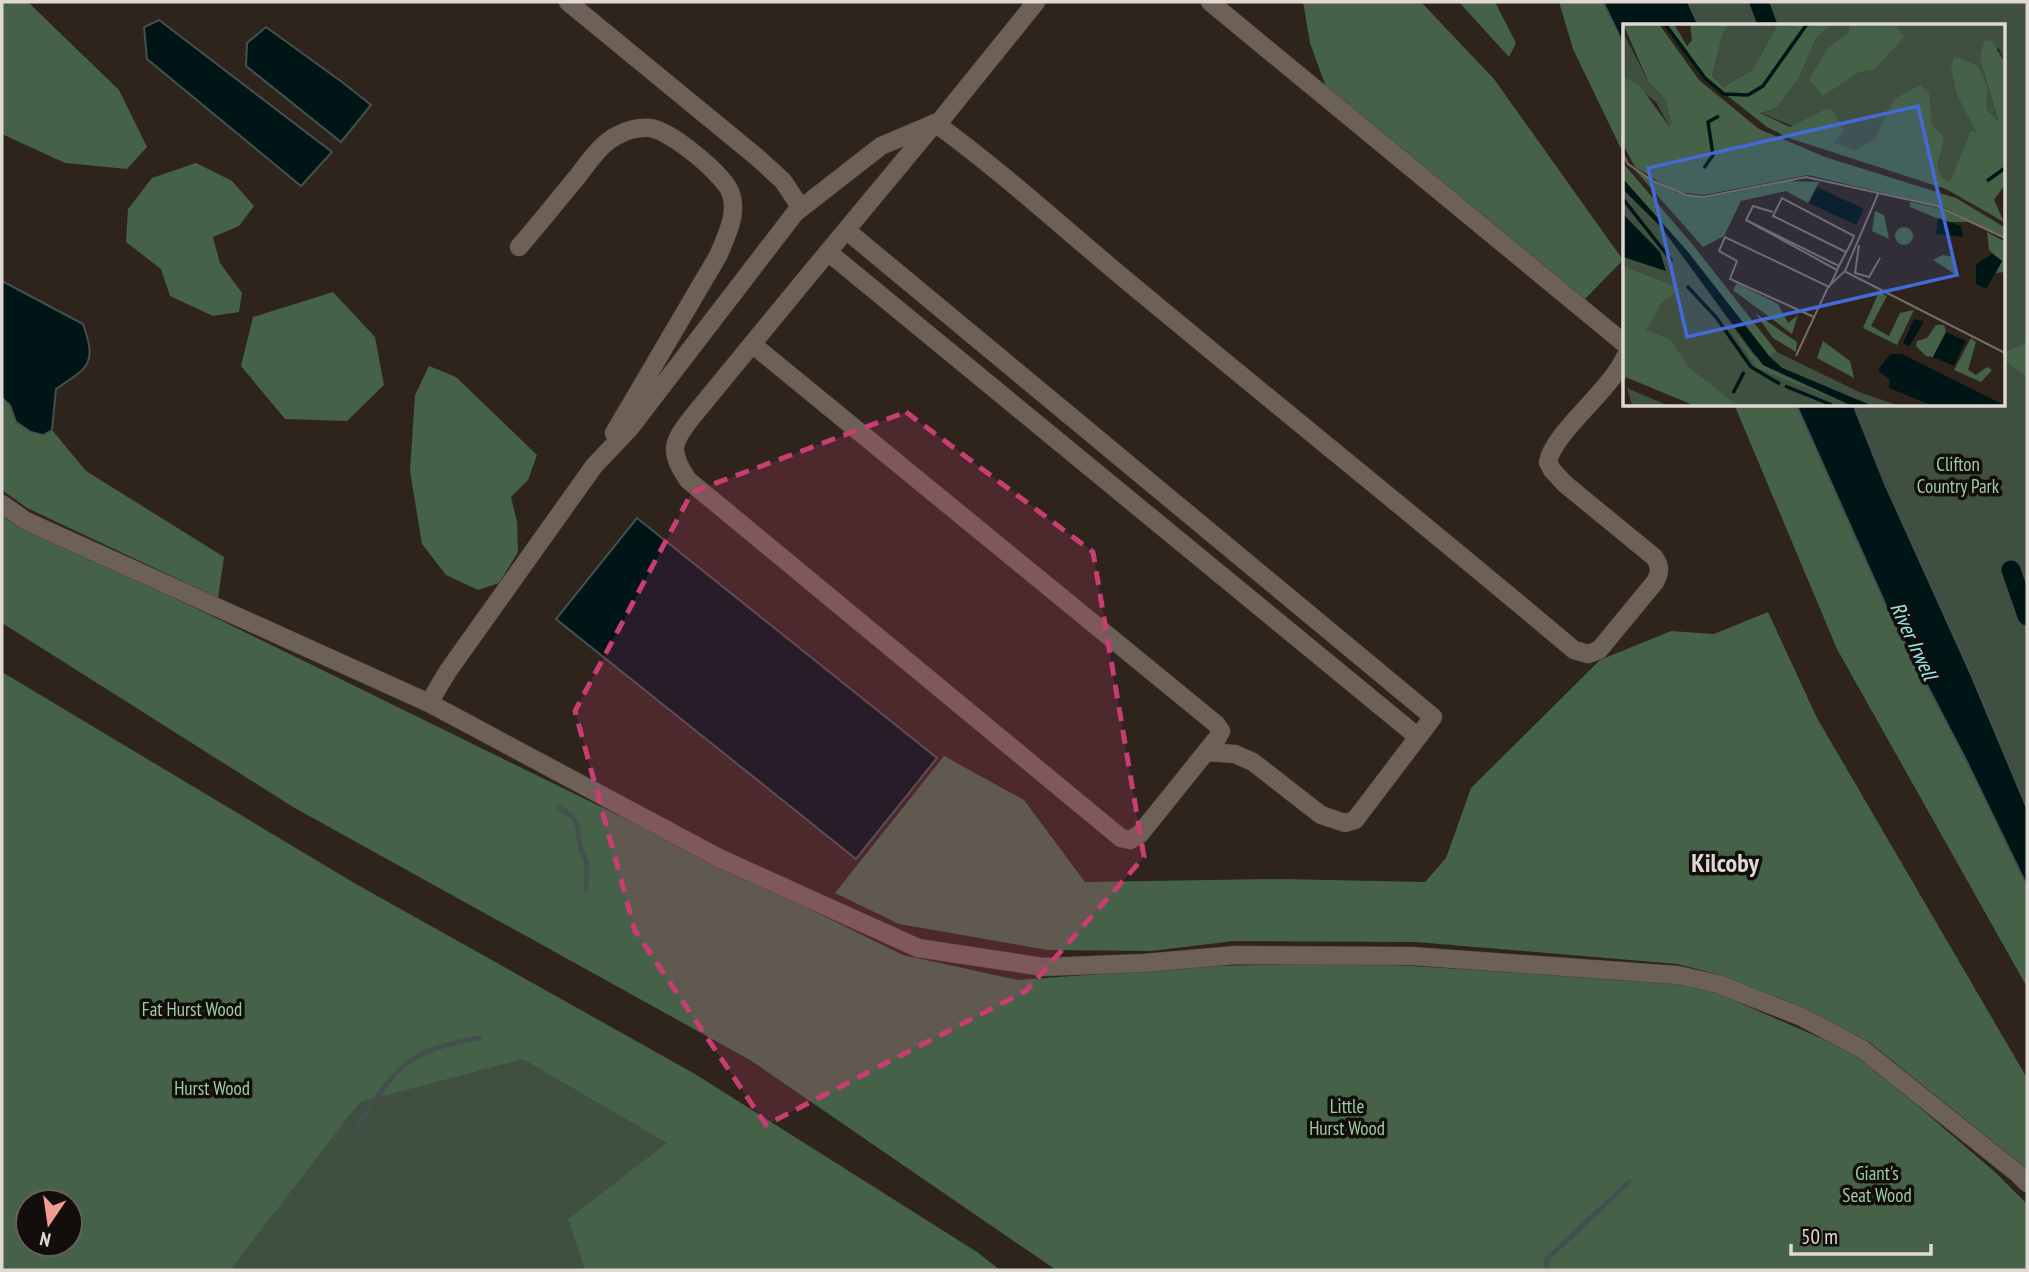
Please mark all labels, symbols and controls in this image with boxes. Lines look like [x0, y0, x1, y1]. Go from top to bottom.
inset map [1623, 24, 2004, 406]
park label: Clifton Country Park [1917, 452, 2000, 498]
water label: River Irwell [1884, 598, 1945, 686]
district label: Kilcoby [1691, 846, 1759, 879]
park label: Fat Hurst Wood [142, 997, 242, 1021]
park label: Hurst Wood [174, 1076, 250, 1100]
park label: Little Hurst Wood [1309, 1094, 1385, 1140]
park label: Giant's Seat Wood [1842, 1161, 1912, 1207]
north arrow [14, 1188, 84, 1258]
scale bar [1791, 1212, 1931, 1256]
text: 50 m [1801, 1223, 1838, 1250]
text: N [37, 1227, 53, 1252]

